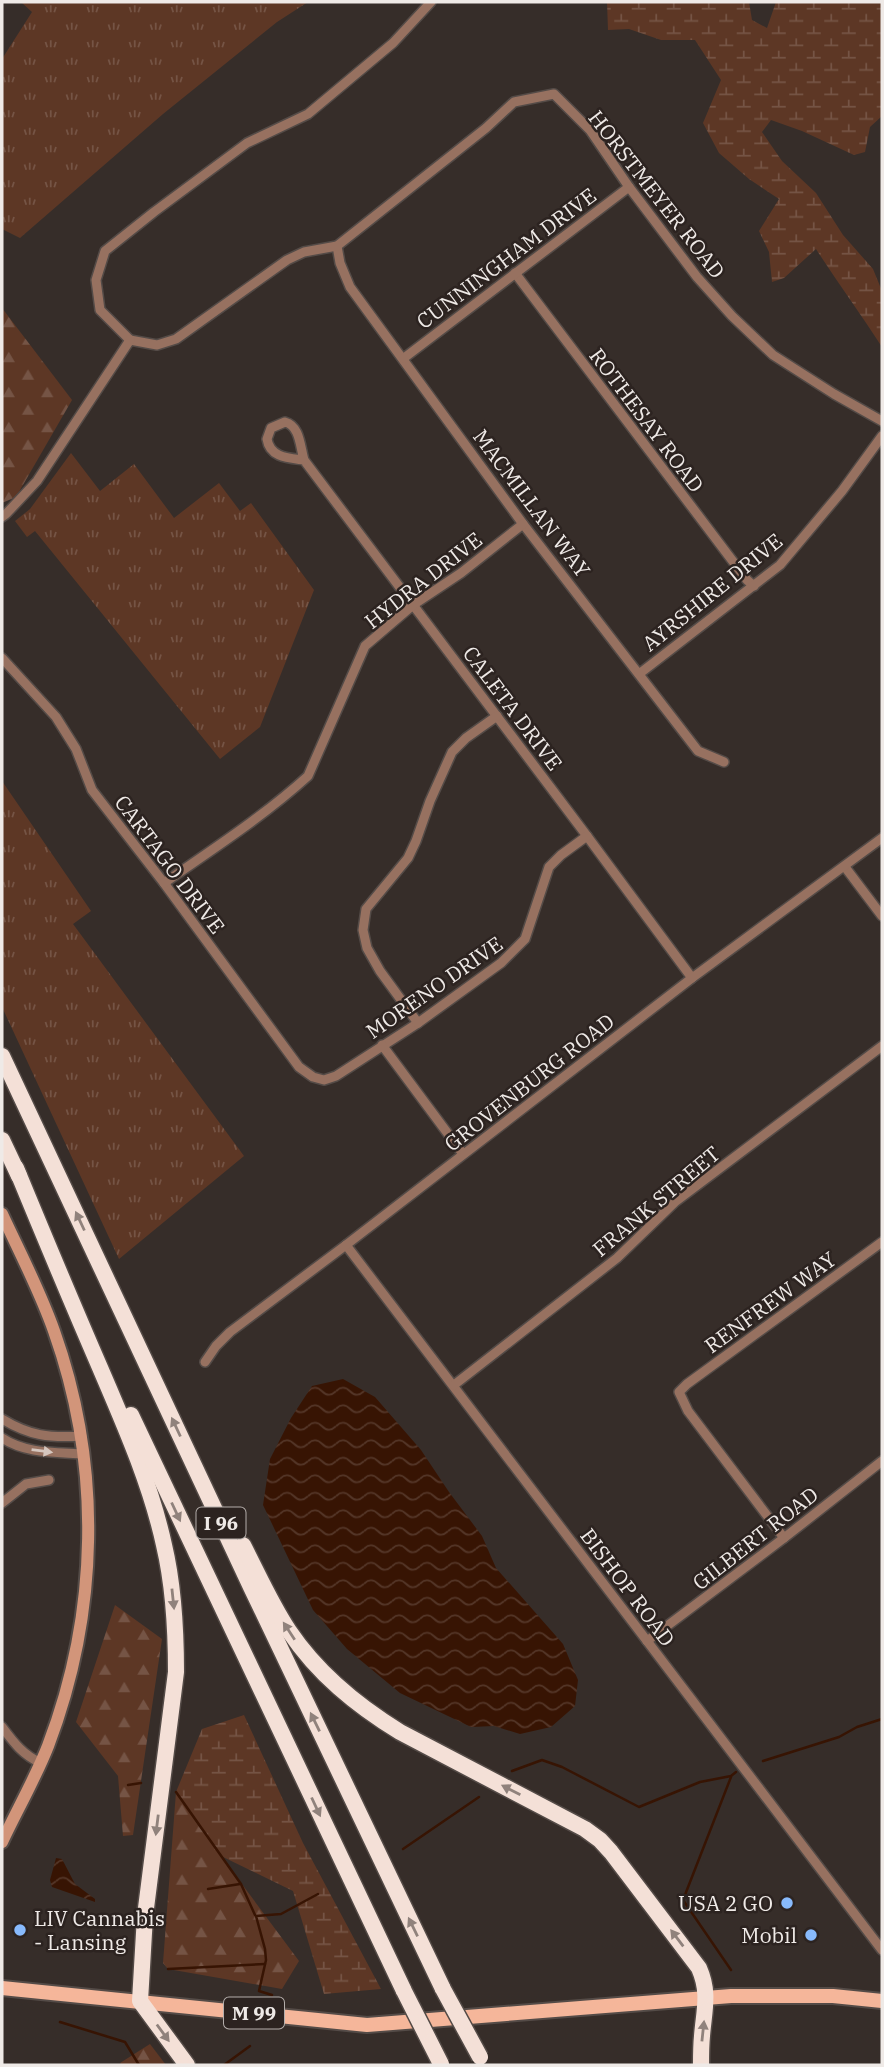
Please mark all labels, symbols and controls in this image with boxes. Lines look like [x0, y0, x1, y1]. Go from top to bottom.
street label: HORSTMEYER ROAD [582, 104, 732, 284]
street label: CUNNINGHAM DRIVE [410, 181, 602, 335]
street label: ROTHESAY ROAD [584, 342, 710, 498]
street label: MACMILLAN WAY [467, 423, 597, 583]
street label: HYDRA DRIVE [358, 525, 488, 635]
street label: AYRSHIRE DRIVE [636, 527, 788, 657]
street label: CALETA DRIVE [457, 640, 569, 776]
street label: CARTAGO DRIVE [109, 789, 231, 939]
street label: MORENO DRIVE [360, 929, 508, 1045]
street label: GROVENBURG ROAD [438, 1007, 620, 1157]
street label: FRANK STREET [586, 1139, 726, 1263]
one-way arrow [74, 1211, 85, 1232]
street label: RENFREW WAY [699, 1245, 841, 1359]
one-way arrow [171, 1417, 182, 1437]
one-way arrow [31, 1445, 53, 1456]
street label: GILBERT ROAD [686, 1480, 824, 1596]
one-way arrow [171, 1502, 182, 1523]
road number: I 96 [196, 1508, 246, 1539]
street label: BISHOP ROAD [574, 1522, 682, 1652]
one-way arrow [168, 1589, 179, 1611]
one-way arrow [283, 1621, 296, 1641]
one-way arrow [310, 1712, 321, 1732]
one-way arrow [501, 1784, 521, 1795]
one-way arrow [311, 1796, 322, 1817]
one-way arrow [151, 1815, 162, 1837]
place label: USA 2 GO [678, 1889, 773, 1917]
marker: USA 2 GO [779, 1895, 795, 1911]
place label: LIV Cannabis - Lansing [34, 1904, 165, 1956]
one-way arrow [408, 1917, 419, 1937]
place label: Mobil [741, 1921, 797, 1949]
marker: LIV Cannabis - Lansing [12, 1922, 28, 1938]
marker: Mobil [803, 1927, 819, 1943]
one-way arrow [669, 1930, 684, 1948]
road number: M 99 [224, 1997, 284, 2028]
one-way arrow [697, 2020, 708, 2042]
one-way arrow [156, 2024, 170, 2042]

